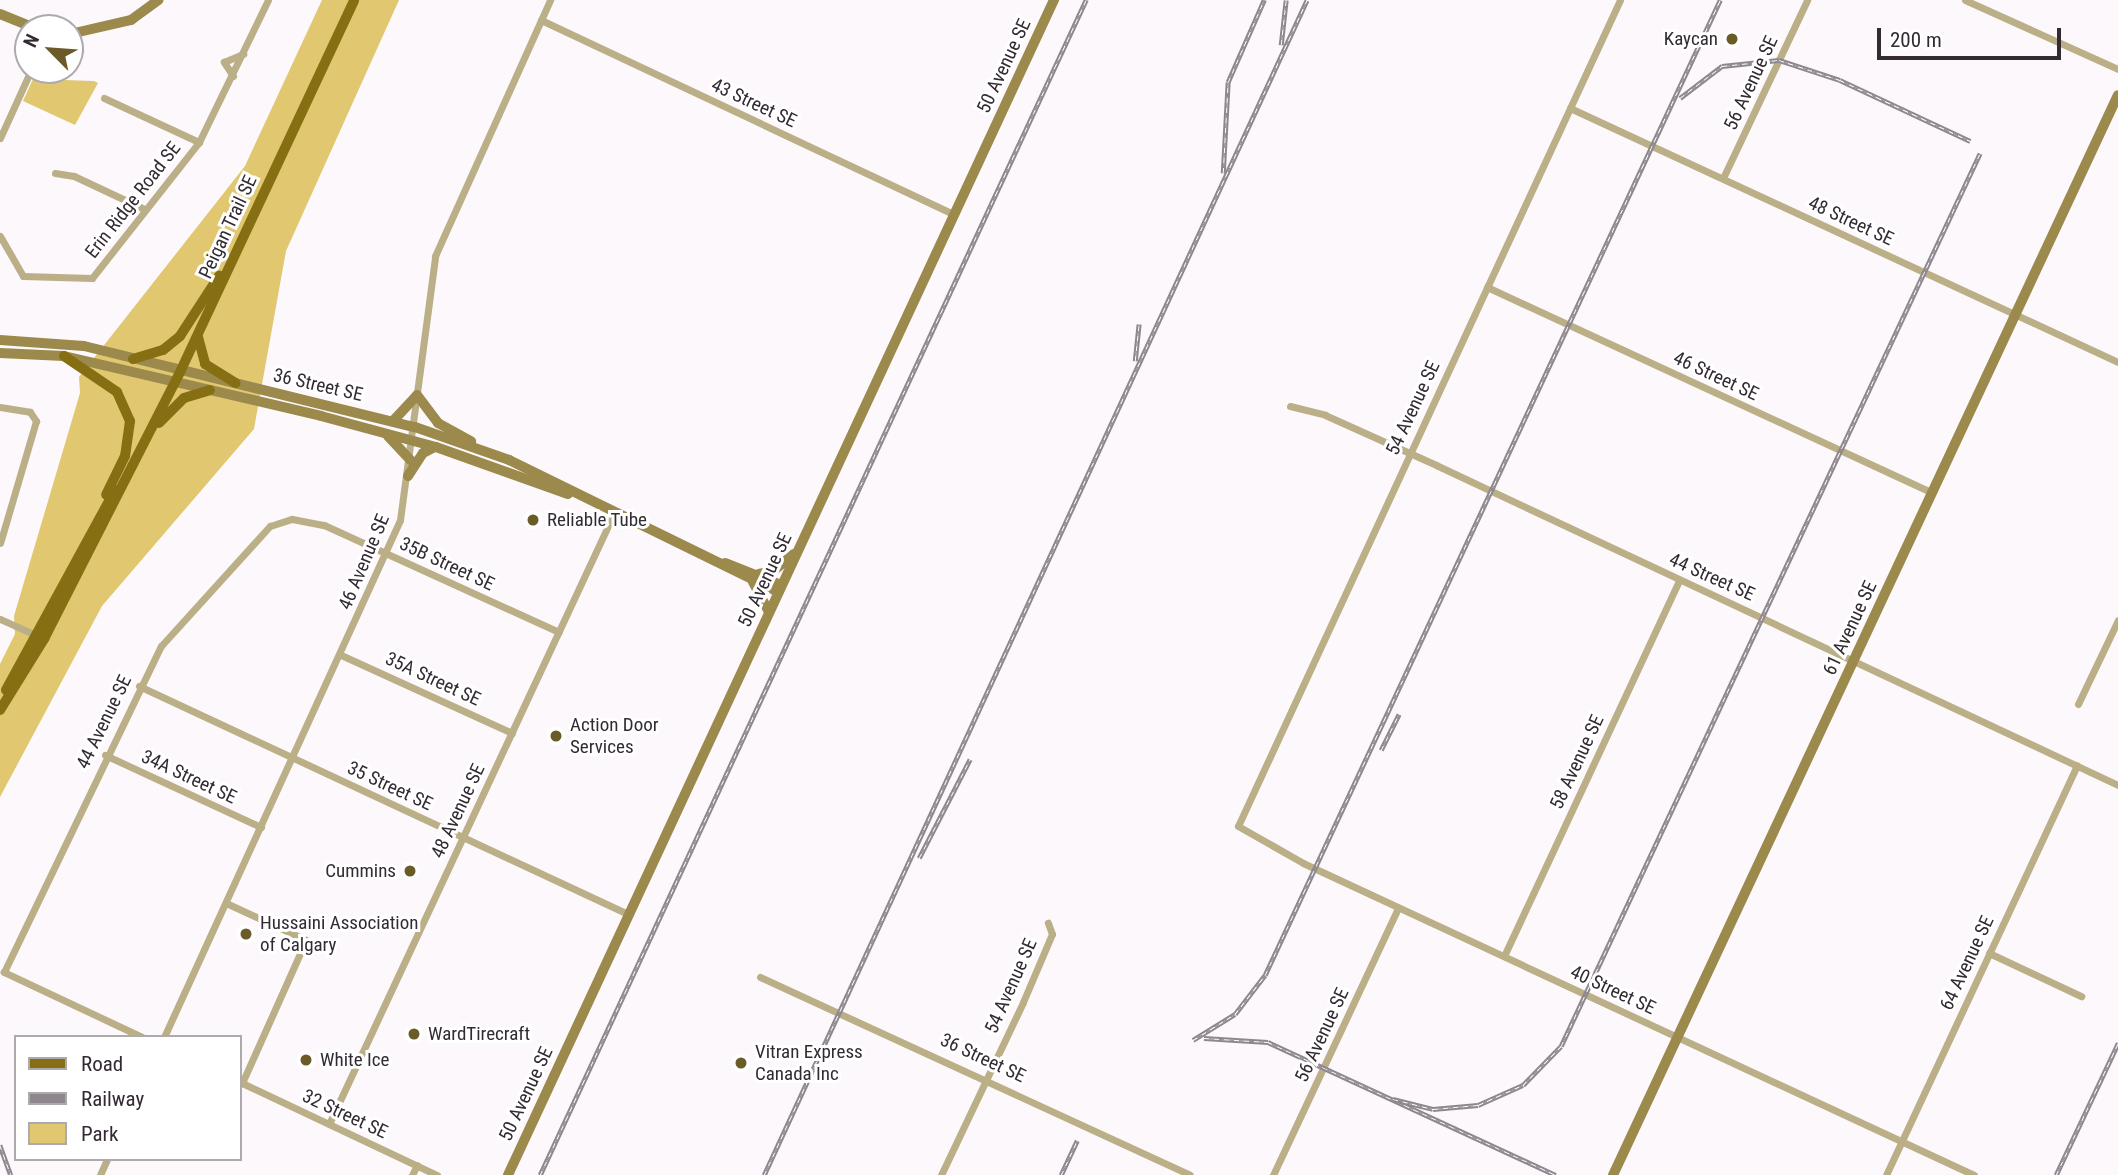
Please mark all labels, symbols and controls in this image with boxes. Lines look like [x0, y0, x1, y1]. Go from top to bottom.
north arrow [14, 14, 84, 84]
scale bar [1880, 14, 2064, 58]
street label: 50 Avenue SE [972, 15, 1036, 117]
place label: Kaycan [1664, 28, 1718, 50]
text: 200 m [1890, 28, 1942, 52]
text: N [18, 31, 44, 51]
marker: Kaycan [1724, 31, 1740, 47]
street label: 56 Avenue SE [1719, 32, 1783, 134]
street label: 43 Street SE [708, 73, 800, 133]
street label: Erin Ridge Road SE [80, 137, 186, 263]
street label: Peigan Trail SE [194, 172, 262, 282]
street label: 48 Street SE [1805, 191, 1897, 251]
street label: 46 Street SE [1670, 346, 1762, 406]
street label: 54 Avenue SE [1381, 357, 1445, 459]
street label: 36 Street SE [271, 364, 365, 406]
place label: Reliable Tube [547, 509, 647, 531]
street label: 46 Avenue SE [334, 511, 394, 613]
marker: Reliable Tube [525, 512, 541, 528]
street label: 50 Avenue SE [733, 529, 797, 631]
street label: 35B Street SE [396, 532, 498, 596]
street label: 44 Street SE [1666, 548, 1758, 606]
street label: 61 Avenue SE [1818, 577, 1882, 679]
street label: 35A Street SE [382, 647, 484, 711]
street label: 44 Avenue SE [72, 671, 136, 773]
street label: 58 Avenue SE [1545, 711, 1609, 813]
place label: Action Door Services [570, 714, 659, 758]
marker: Action Door Services [548, 728, 564, 744]
street label: 34A Street SE [138, 745, 240, 809]
street label: 35 Street SE [344, 756, 436, 816]
street label: 48 Avenue SE [426, 760, 490, 862]
place label: Cummins [325, 860, 396, 882]
marker: Cummins [402, 863, 418, 879]
place label: Hussaini Association of Calgary [260, 912, 418, 956]
street label: 64 Avenue SE [1935, 912, 1999, 1014]
marker: Hussaini Association of Calgary [238, 926, 254, 942]
street label: 54 Avenue SE [980, 935, 1042, 1037]
street label: 40 Street SE [1567, 960, 1659, 1020]
street label: 56 Avenue SE [1290, 984, 1354, 1086]
place label: WardTirecraft [428, 1023, 530, 1045]
marker: WardTirecraft [406, 1026, 422, 1042]
street label: 36 Street SE [937, 1028, 1029, 1088]
legend [14, 1035, 242, 1161]
place label: Vitran Express Canada Inc [755, 1041, 863, 1085]
street label: 50 Avenue SE [494, 1043, 558, 1145]
place label: White Ice [320, 1049, 389, 1071]
text: Road [81, 1052, 123, 1076]
marker: White Ice [298, 1052, 314, 1068]
marker: Vitran Express Canada Inc [733, 1055, 749, 1071]
street label: 32 Street SE [299, 1084, 391, 1144]
text: Railway [81, 1087, 144, 1111]
text: Park [81, 1122, 118, 1146]

